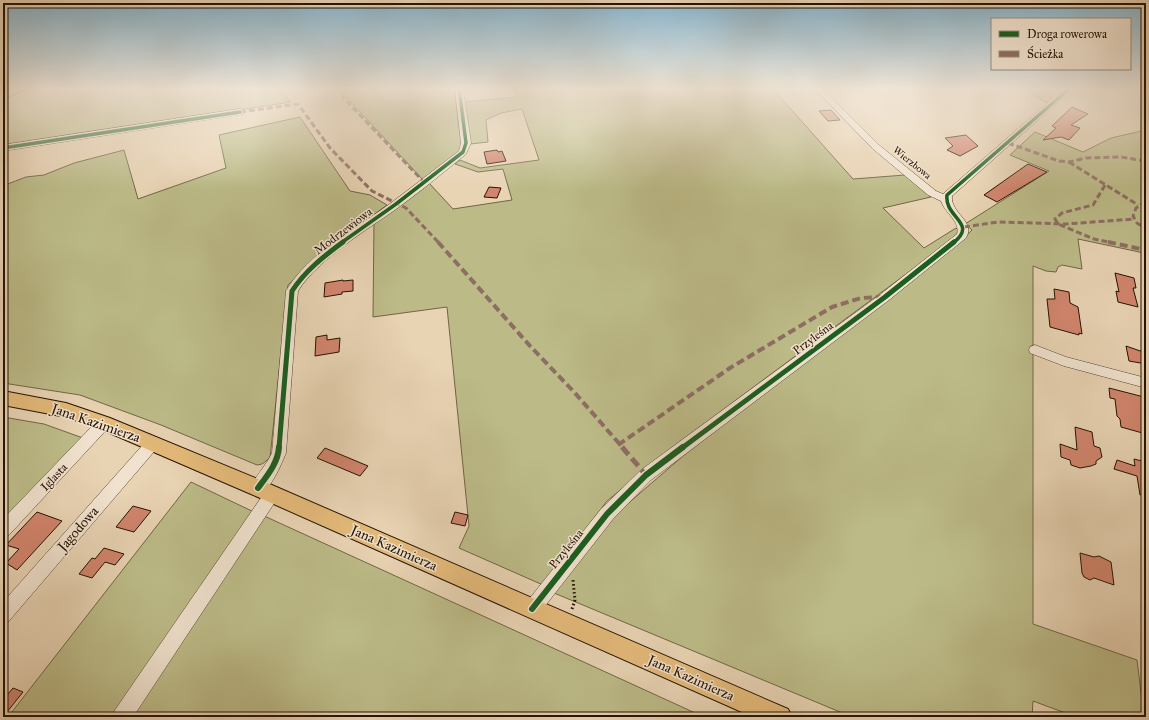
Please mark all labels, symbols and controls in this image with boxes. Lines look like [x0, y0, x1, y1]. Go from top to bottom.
legend [991, 18, 1131, 70]
text: Droga rowerowa [1027, 27, 1108, 42]
text: Ścieżka [1027, 45, 1064, 61]
street label: Wierzbowa [891, 144, 934, 182]
street label: Modrzewiowa [311, 204, 376, 258]
street label: Przyleśna [790, 318, 837, 358]
street label: Jana Kazimierza [47, 399, 143, 447]
street label: Iglasta [38, 460, 72, 494]
street label: Jagodowa [53, 503, 103, 557]
street label: Jana Kazimierza [346, 521, 440, 576]
street label: Przyleśna [546, 526, 587, 571]
street label: Jana Kazimierza [643, 651, 737, 706]

